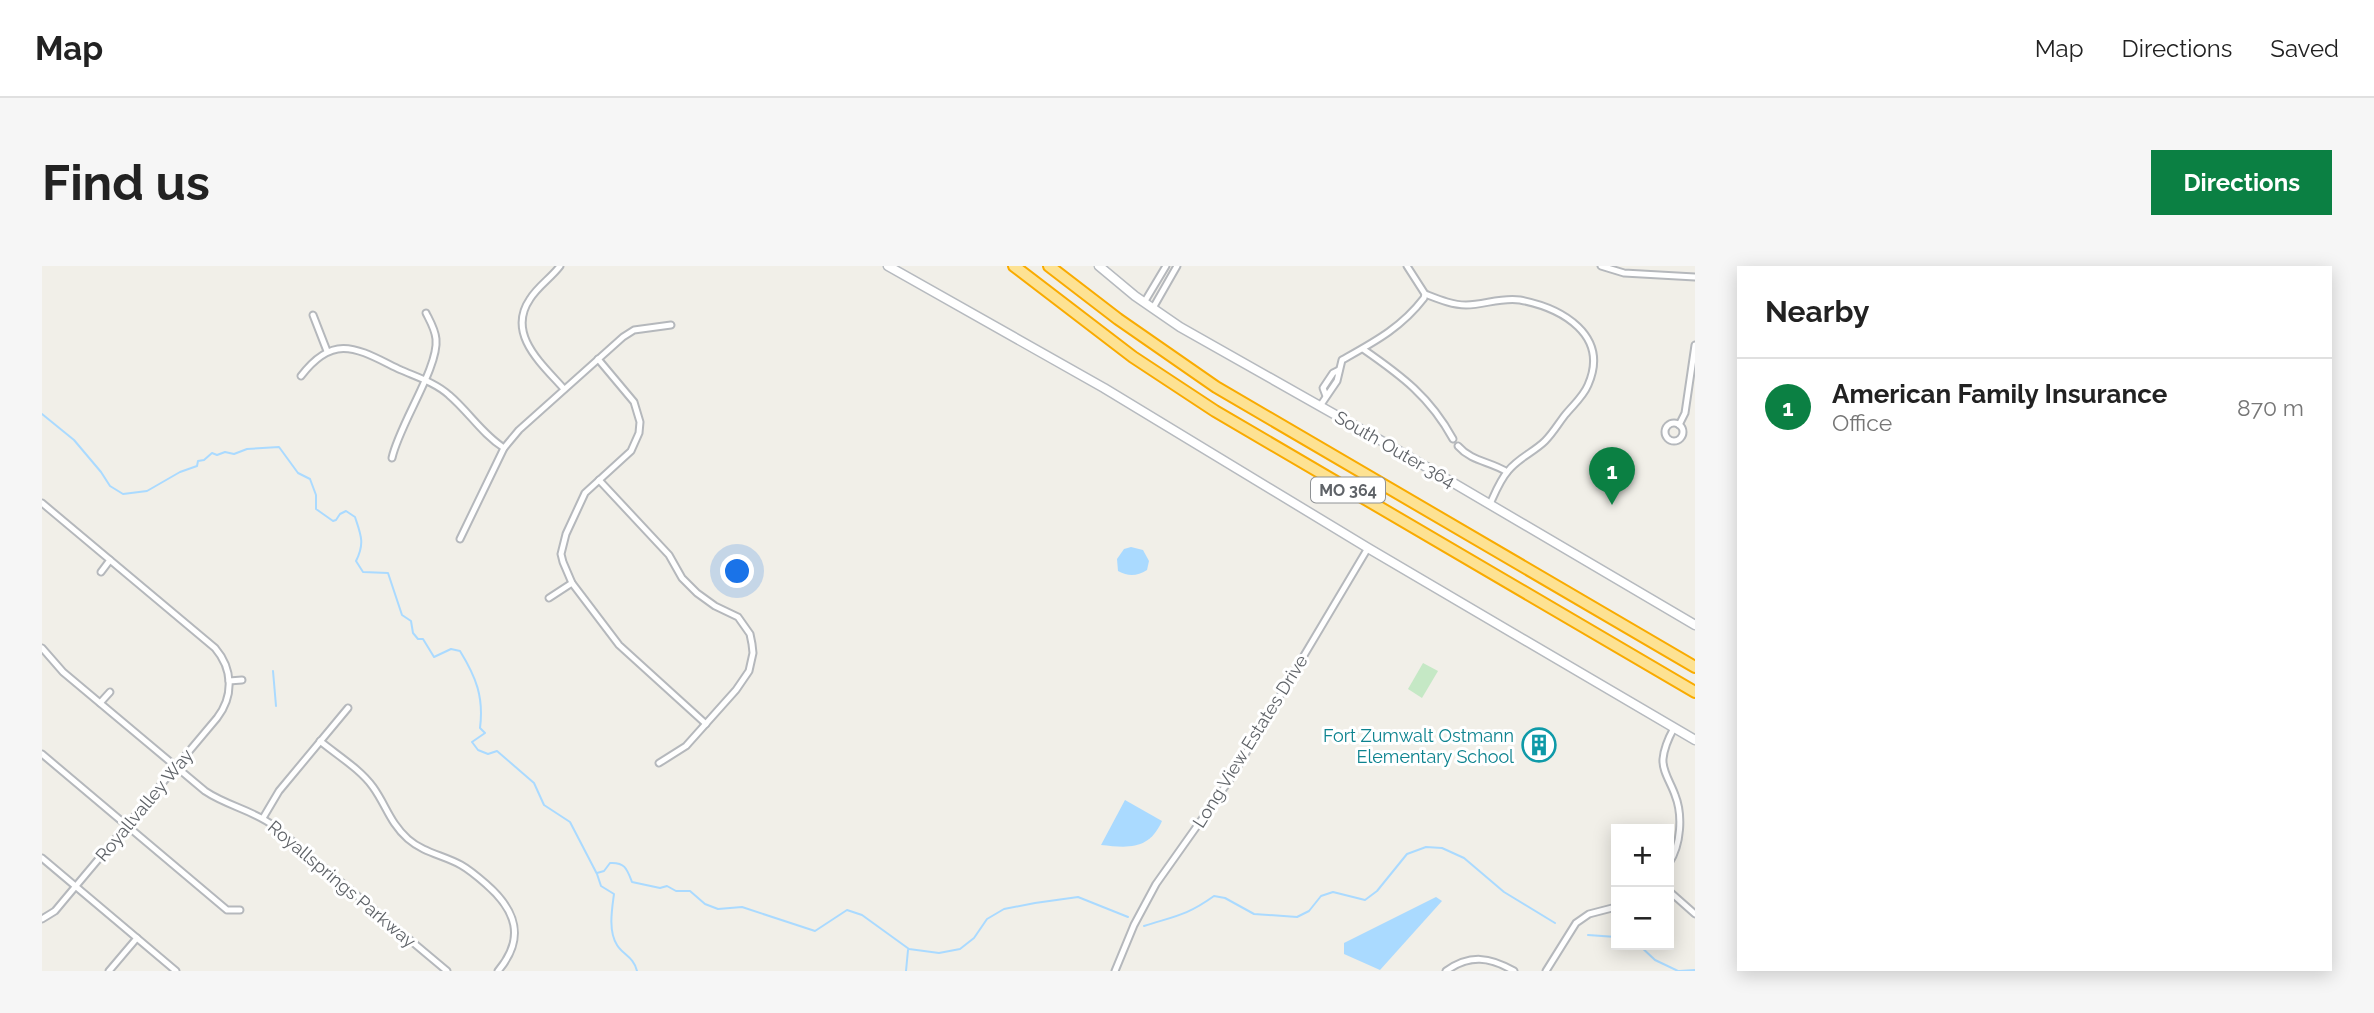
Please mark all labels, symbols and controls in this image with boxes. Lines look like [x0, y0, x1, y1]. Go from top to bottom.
text: Map [35, 29, 103, 68]
text: Map [2035, 34, 2084, 63]
text: Directions [2122, 34, 2232, 63]
text: Saved [2270, 34, 2339, 63]
button: Directions [2151, 150, 2332, 215]
text: Find us [42, 154, 210, 211]
text: Nearby [1765, 294, 1869, 329]
text: American Family Insurance [1832, 379, 2167, 409]
text: 1 [1782, 394, 1794, 421]
text: 870 m [2237, 394, 2304, 421]
street label: South Outer 364 [1331, 406, 1459, 492]
text: Office [1832, 409, 1892, 436]
pin: 1 [1589, 447, 1635, 505]
road number: MO 364 [1311, 478, 1385, 502]
your location [720, 554, 754, 588]
street label: Long View Estates Drive [1188, 650, 1312, 831]
place label: Fort Zumwalt Ostmann Elementary School [1323, 725, 1514, 767]
building icon: Fort Zumwalt Ostmann Elementary School [1520, 726, 1558, 764]
street label: Royallvalley Way [91, 744, 197, 865]
street label: Royallsprings Parkway [264, 816, 420, 952]
map controls [1611, 824, 1674, 950]
button: + [1611, 824, 1674, 887]
button: − [1611, 887, 1674, 950]

